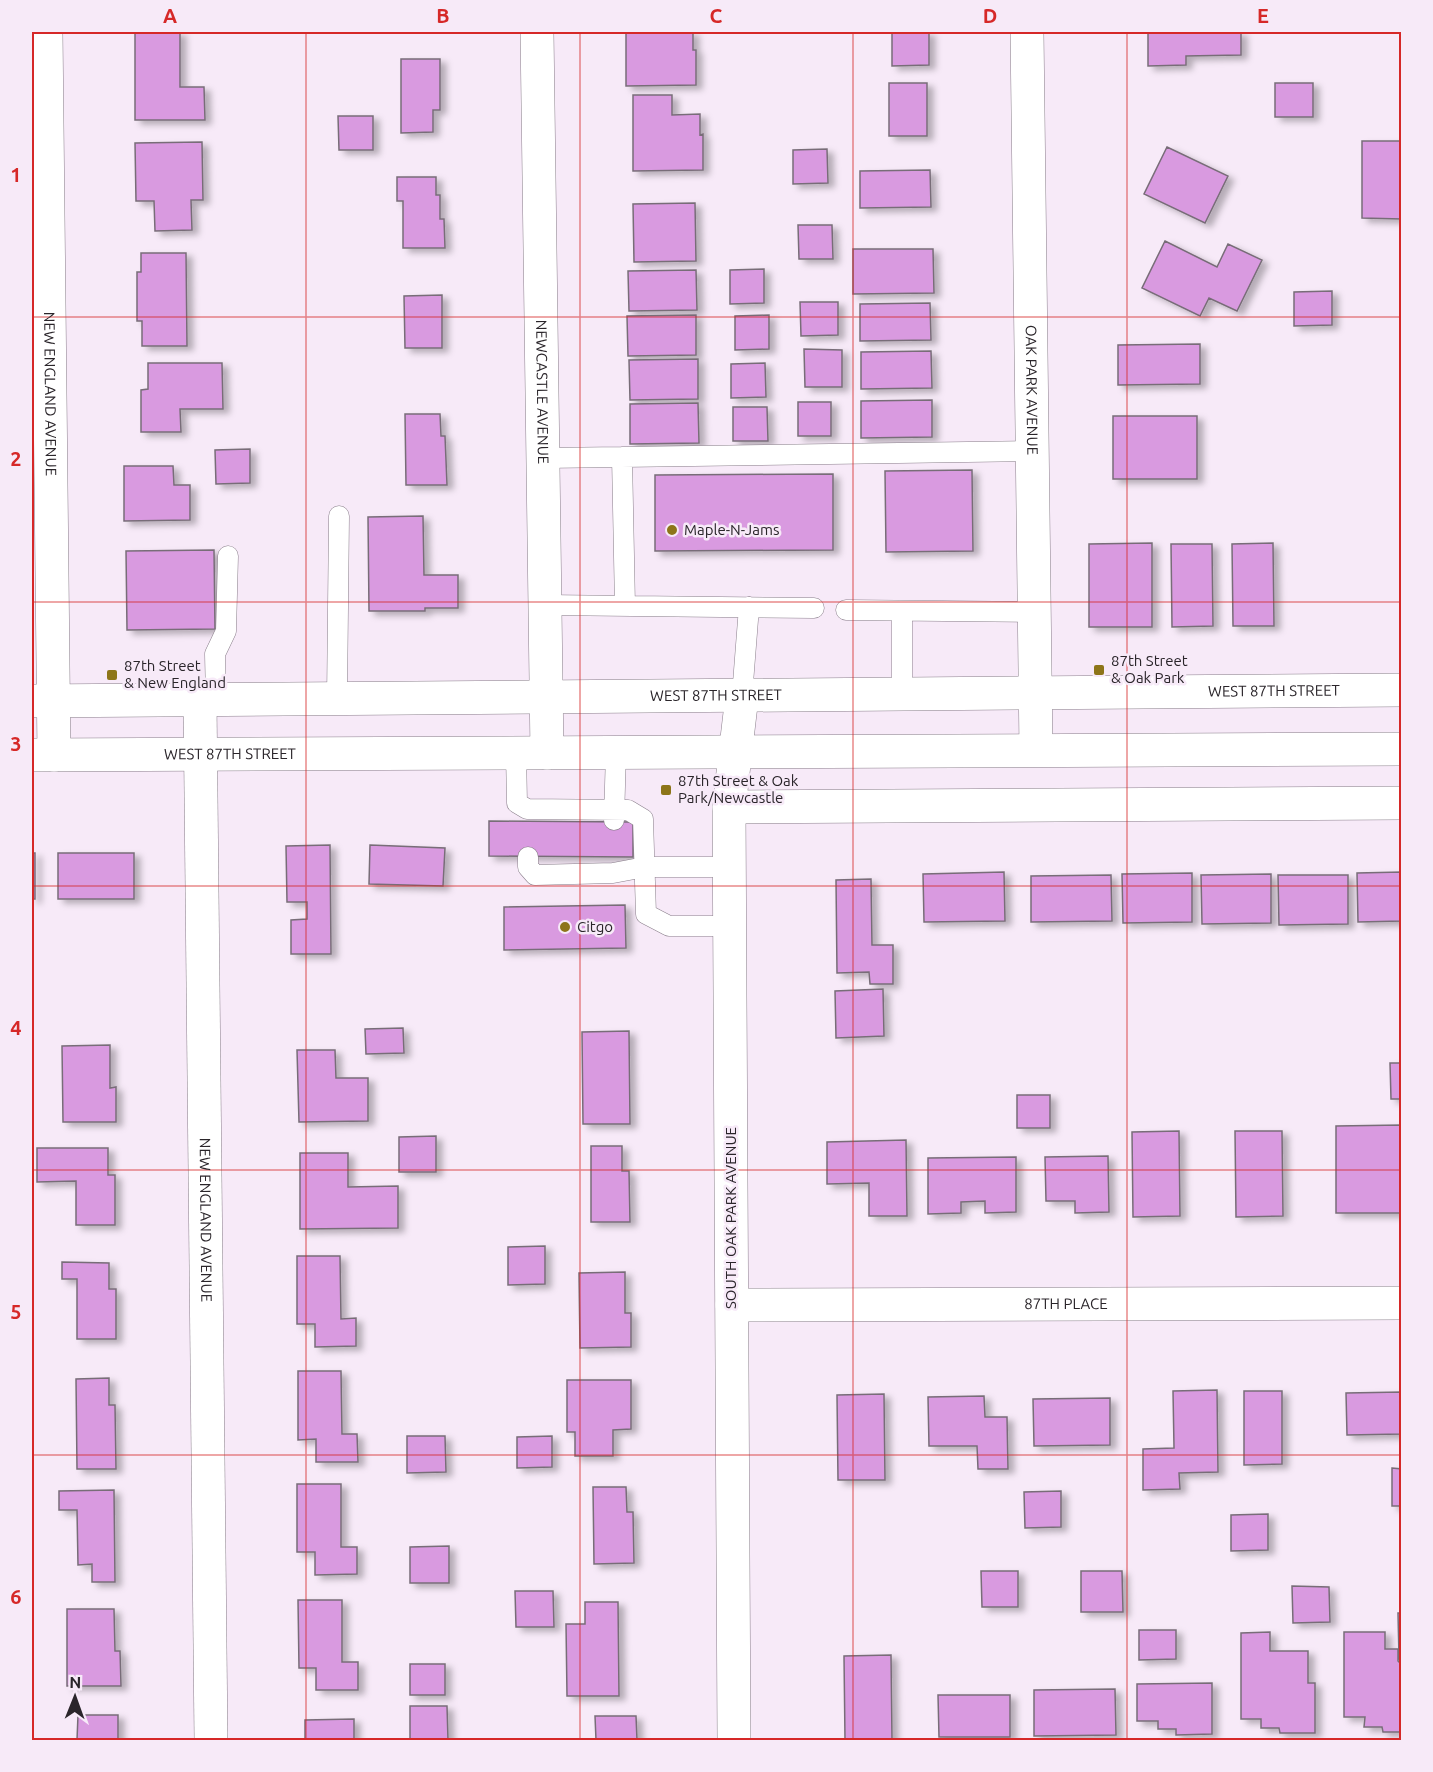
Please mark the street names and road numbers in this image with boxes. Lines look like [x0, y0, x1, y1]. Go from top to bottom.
street label: NEW ENGLAND AVENUE [41, 312, 60, 476]
street label: NEWCASTLE AVENUE [533, 320, 552, 464]
street label: OAK PARK AVENUE [1023, 325, 1041, 455]
street label: WEST 87TH STREET [1208, 681, 1341, 700]
street label: WEST 87TH STREET [650, 686, 783, 704]
street label: WEST 87TH STREET [164, 745, 297, 762]
street label: SOUTH OAK PARK AVENUE [722, 1127, 739, 1309]
street label: NEW ENGLAND AVENUE [197, 1138, 215, 1302]
street label: 87TH PLACE [1024, 1295, 1108, 1312]

